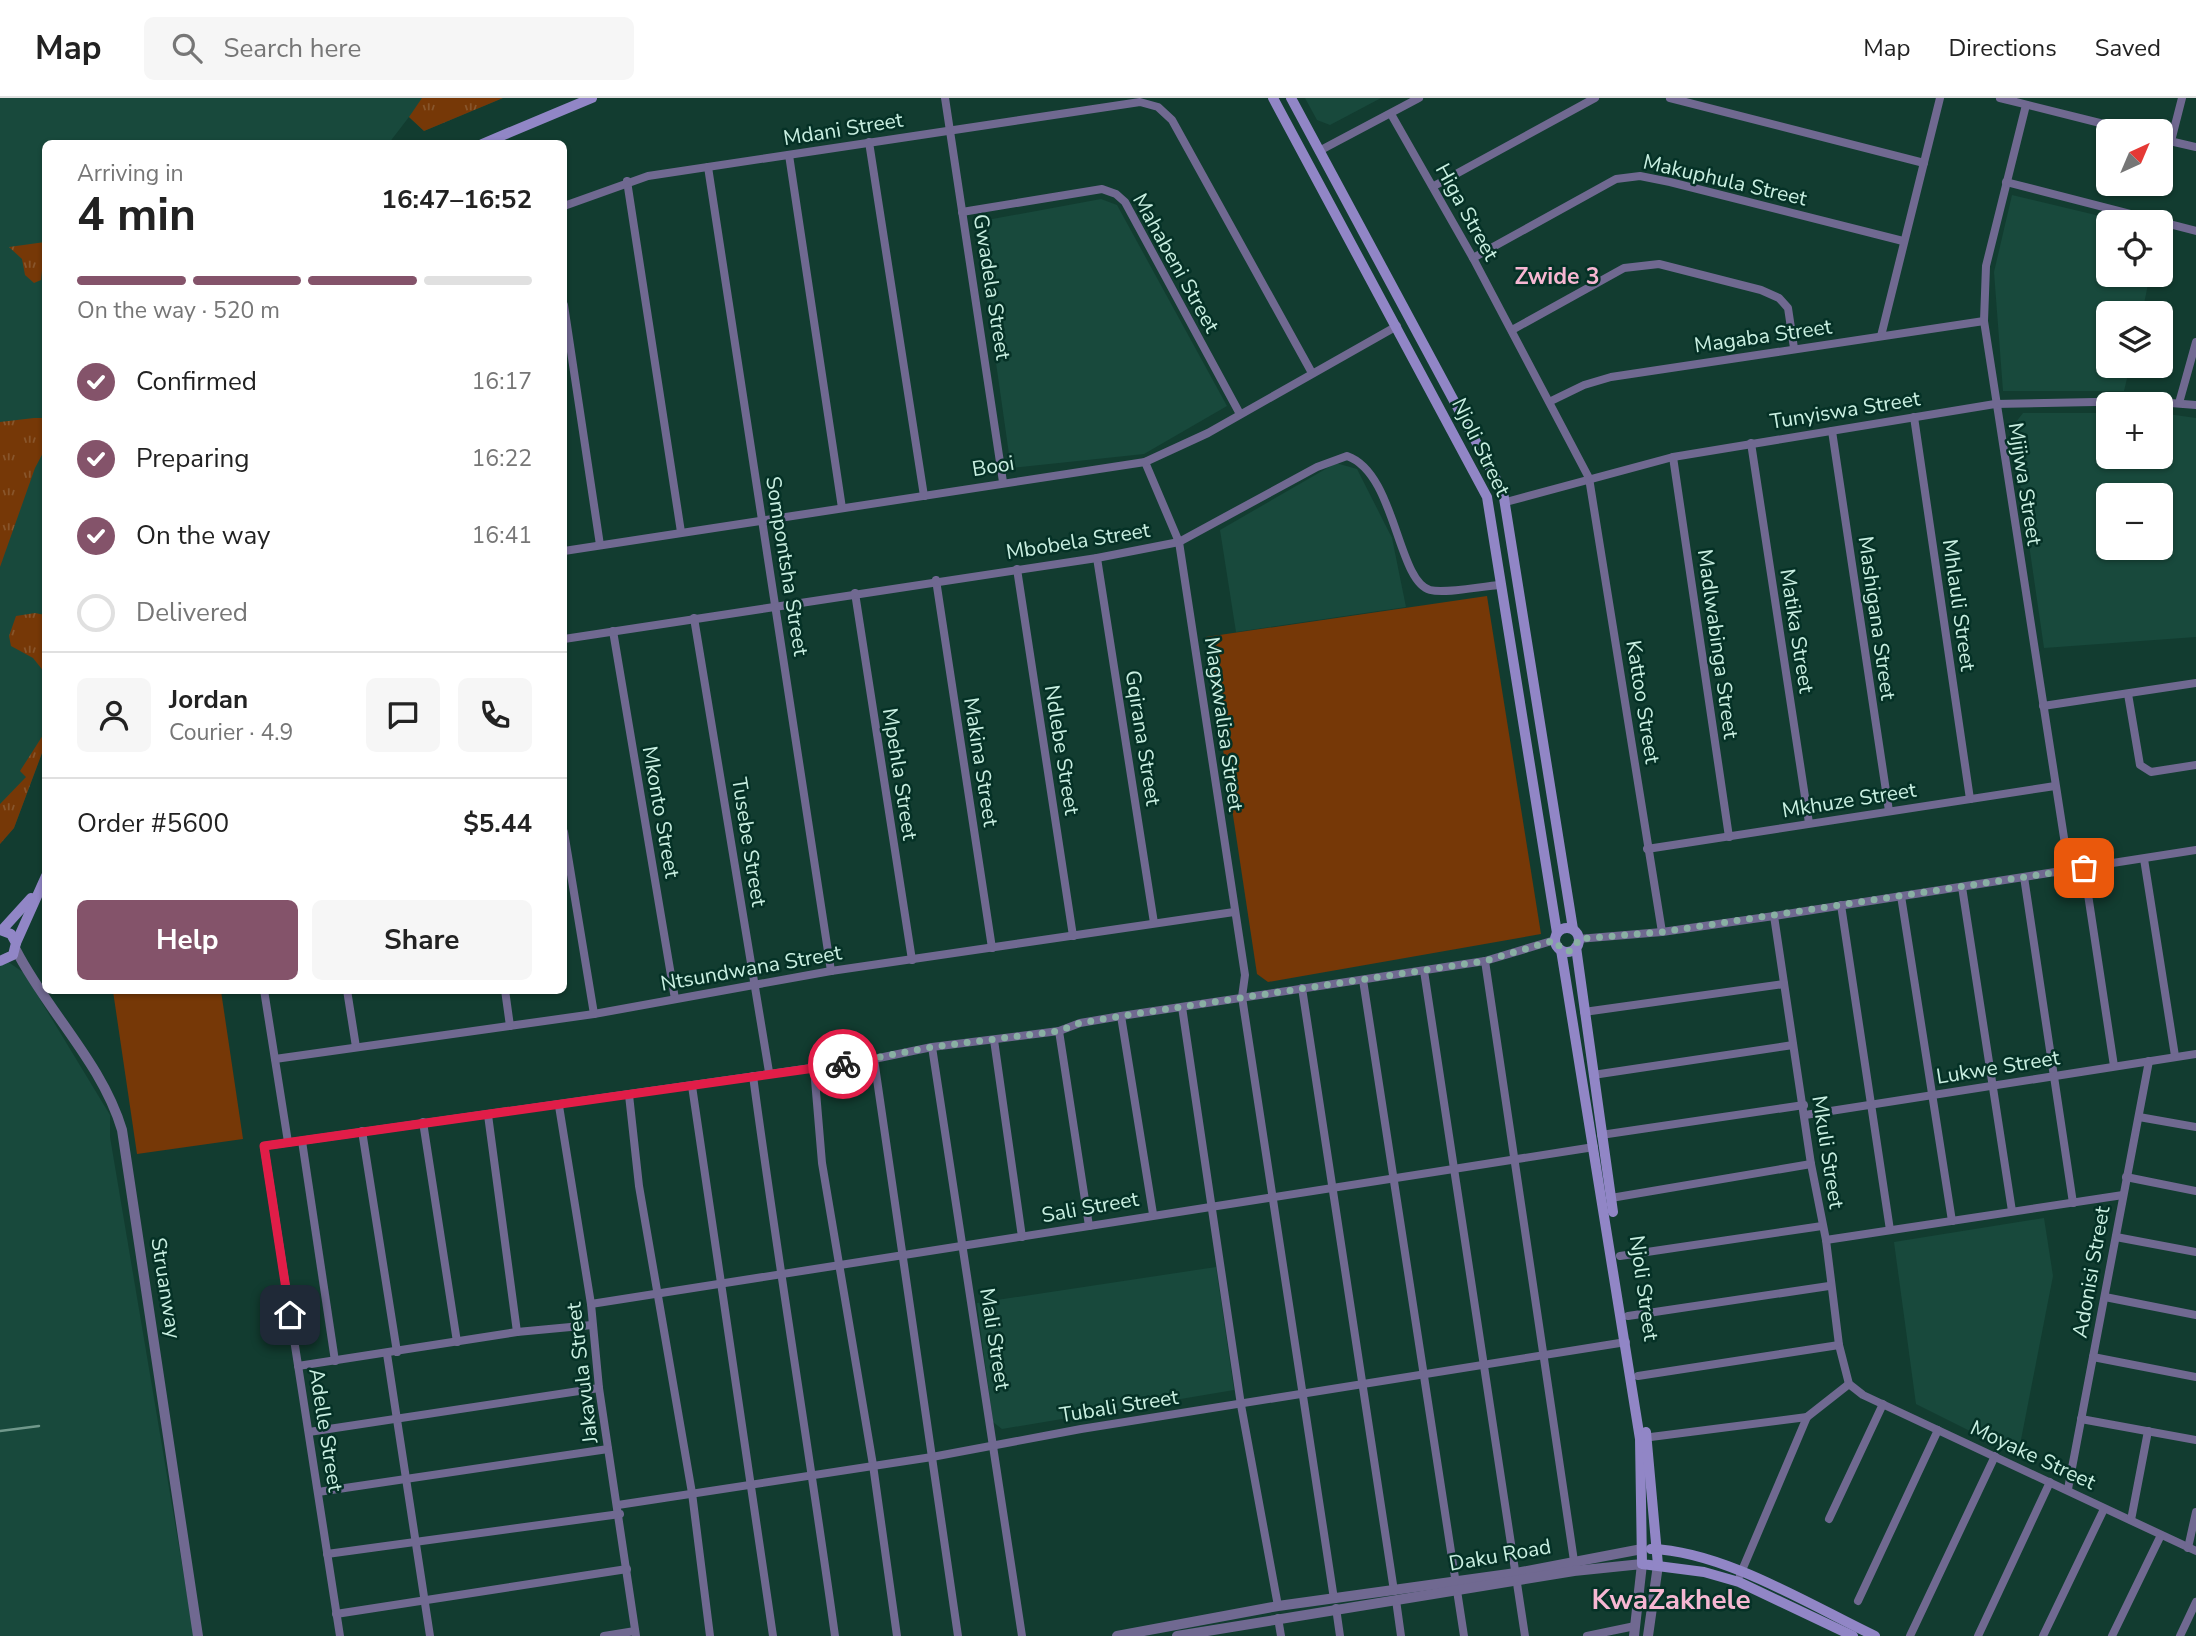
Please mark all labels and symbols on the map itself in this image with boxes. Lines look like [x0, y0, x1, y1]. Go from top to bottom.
street label: Mdani Street [781, 106, 905, 152]
north arrow [2096, 119, 2174, 196]
street label: Makuphula Street [1640, 148, 1810, 213]
street label: Higa Street [1429, 158, 1505, 266]
street label: Mahabeni Street [1126, 188, 1226, 338]
street label: Gwadela Street [967, 212, 1017, 363]
district label: Zwide 3 [1515, 261, 1600, 292]
street label: Magaba Street [1692, 312, 1834, 360]
street label: Tunyiswa Street [1768, 384, 1923, 436]
street label: Njoli Street [1445, 393, 1517, 501]
street label: Mjijwa Street [2001, 421, 2049, 548]
street label: Booi [970, 449, 1016, 483]
street label: Sompontsha Street [759, 474, 815, 659]
street label: Mbobela Street [1004, 516, 1153, 566]
street label: Mashigana Street [1852, 534, 1902, 702]
street label: Mhlauli Street [1936, 537, 1982, 673]
street label: Madlwabinga Street [1691, 547, 1745, 741]
street label: Matika Street [1773, 567, 1821, 696]
street label: Magxwalisa Street [1198, 635, 1250, 814]
street label: Kattoo Street [1619, 638, 1667, 766]
street label: Gqirana Street [1118, 668, 1168, 808]
street label: Ndlebe Street [1038, 683, 1086, 818]
street label: Makina Street [957, 696, 1005, 829]
street label: Mpehla Street [876, 706, 924, 843]
street label: Mkonto Street [636, 744, 686, 881]
street label: Tusebe Street [725, 775, 773, 909]
street label: Mkhuze Street [1780, 775, 1919, 824]
pin [2054, 838, 2114, 898]
street label: Ntsundwana Street [658, 938, 844, 998]
courier [808, 1029, 878, 1099]
street label: Lukwe Street [1934, 1043, 2062, 1091]
street label: Mkuli Street [1805, 1093, 1851, 1211]
street label: Sali Street [1039, 1185, 1141, 1229]
street label: Adonisi Street [2066, 1203, 2116, 1340]
street label: Njoli Street [1623, 1234, 1665, 1343]
street label: Struanway [144, 1236, 188, 1341]
pin [260, 1285, 320, 1345]
street label: Mali Street [973, 1286, 1017, 1393]
street label: Jakavula Street [559, 1300, 605, 1446]
street label: Adelle Street [302, 1366, 350, 1494]
street label: Tubali Street [1058, 1383, 1181, 1429]
street label: Moyake Street [1966, 1414, 2101, 1497]
street label: Daku Road [1447, 1532, 1553, 1578]
district label: KwaZakhele [1591, 1581, 1751, 1619]

